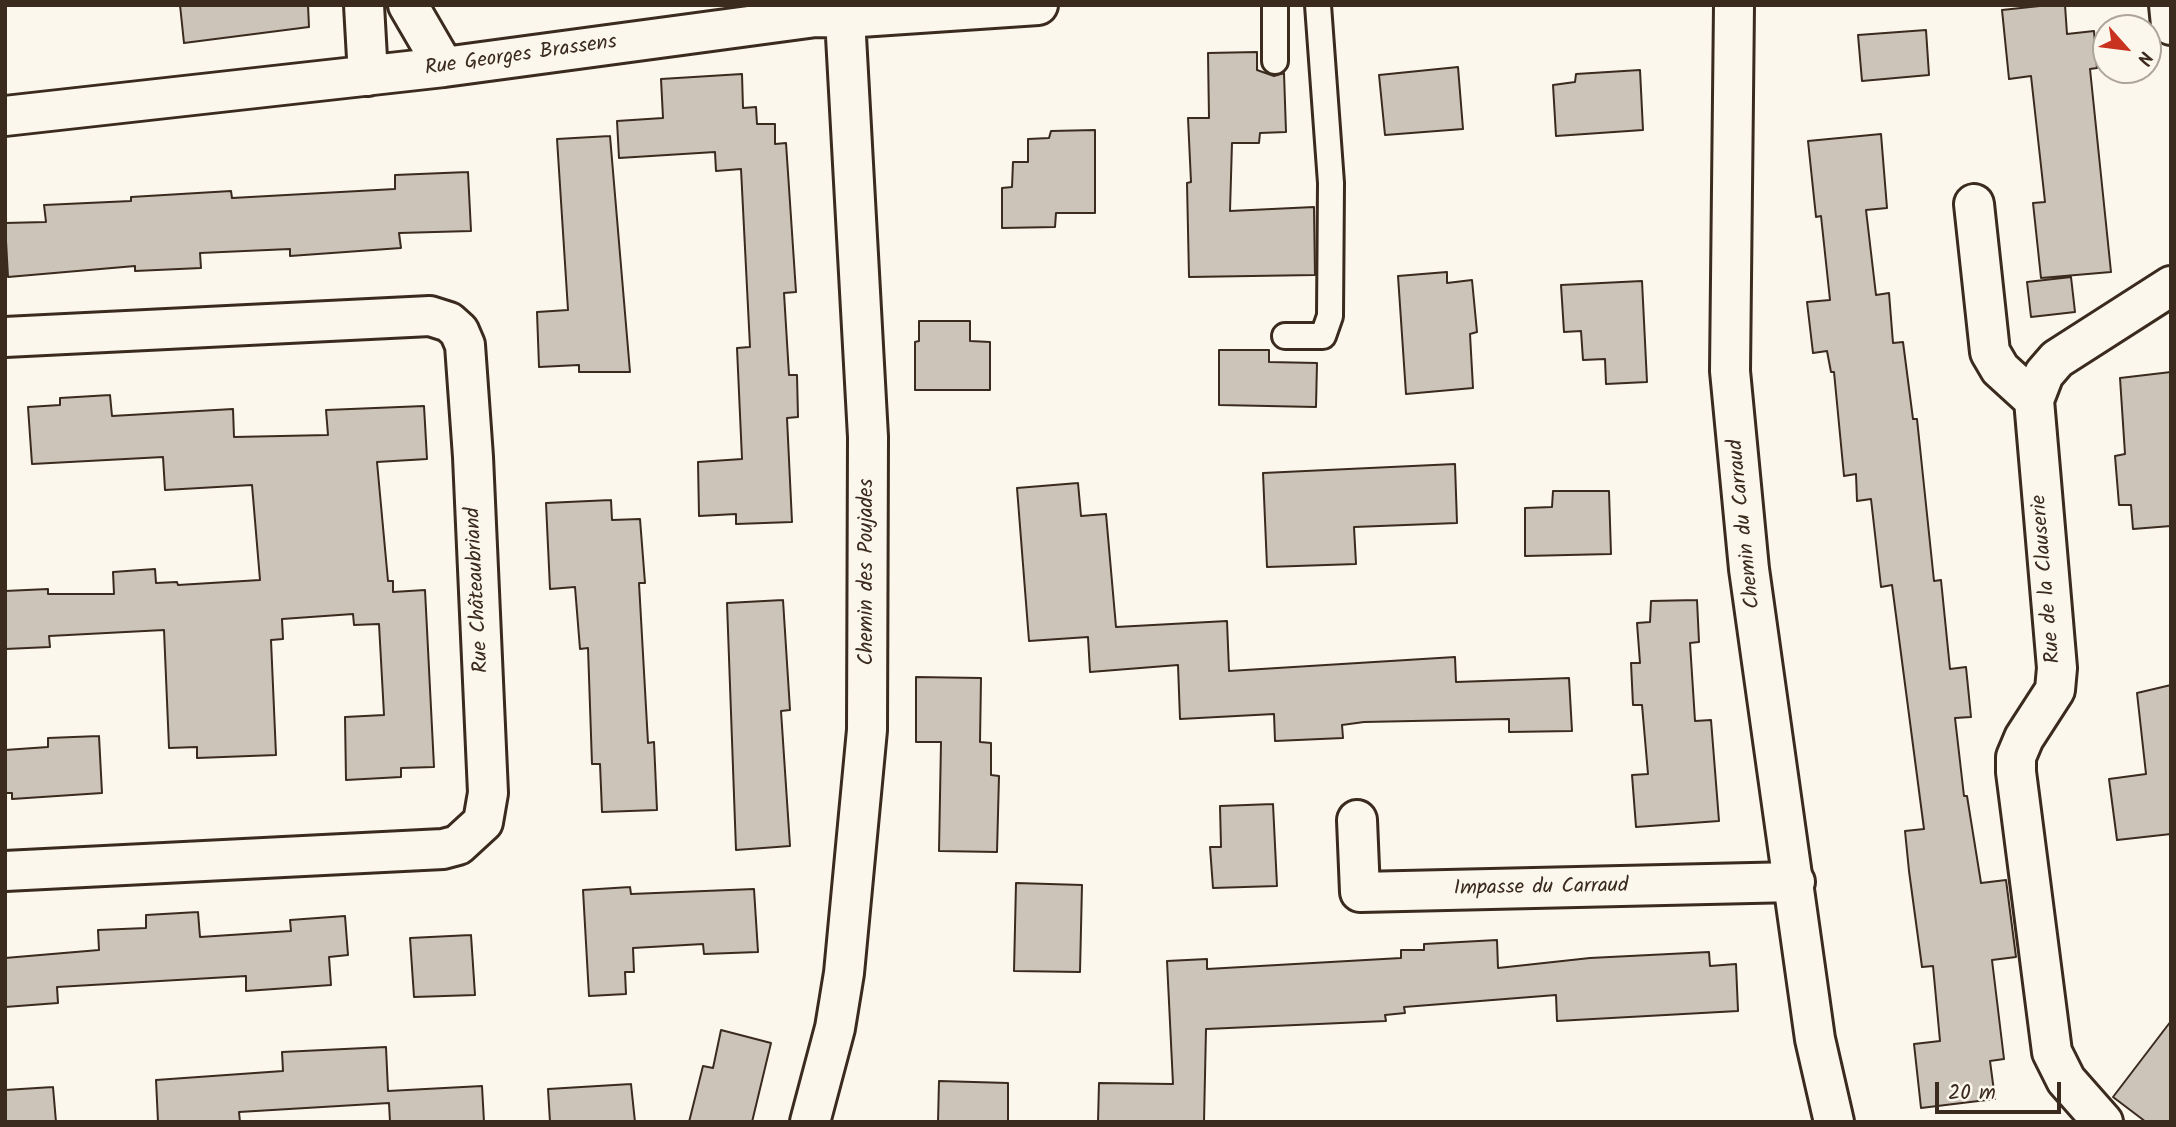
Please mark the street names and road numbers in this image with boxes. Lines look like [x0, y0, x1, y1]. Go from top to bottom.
street label: Rue Georges Brassens [423, 31, 619, 83]
street label: Chemin du Carraud [1725, 438, 1767, 610]
street label: Chemin des Poujades [855, 479, 881, 665]
street label: Rue de la Clauserie [2028, 493, 2068, 665]
street label: Rue Châteaubriand [462, 506, 496, 674]
street label: Impasse du Carraud [1453, 875, 1629, 903]

